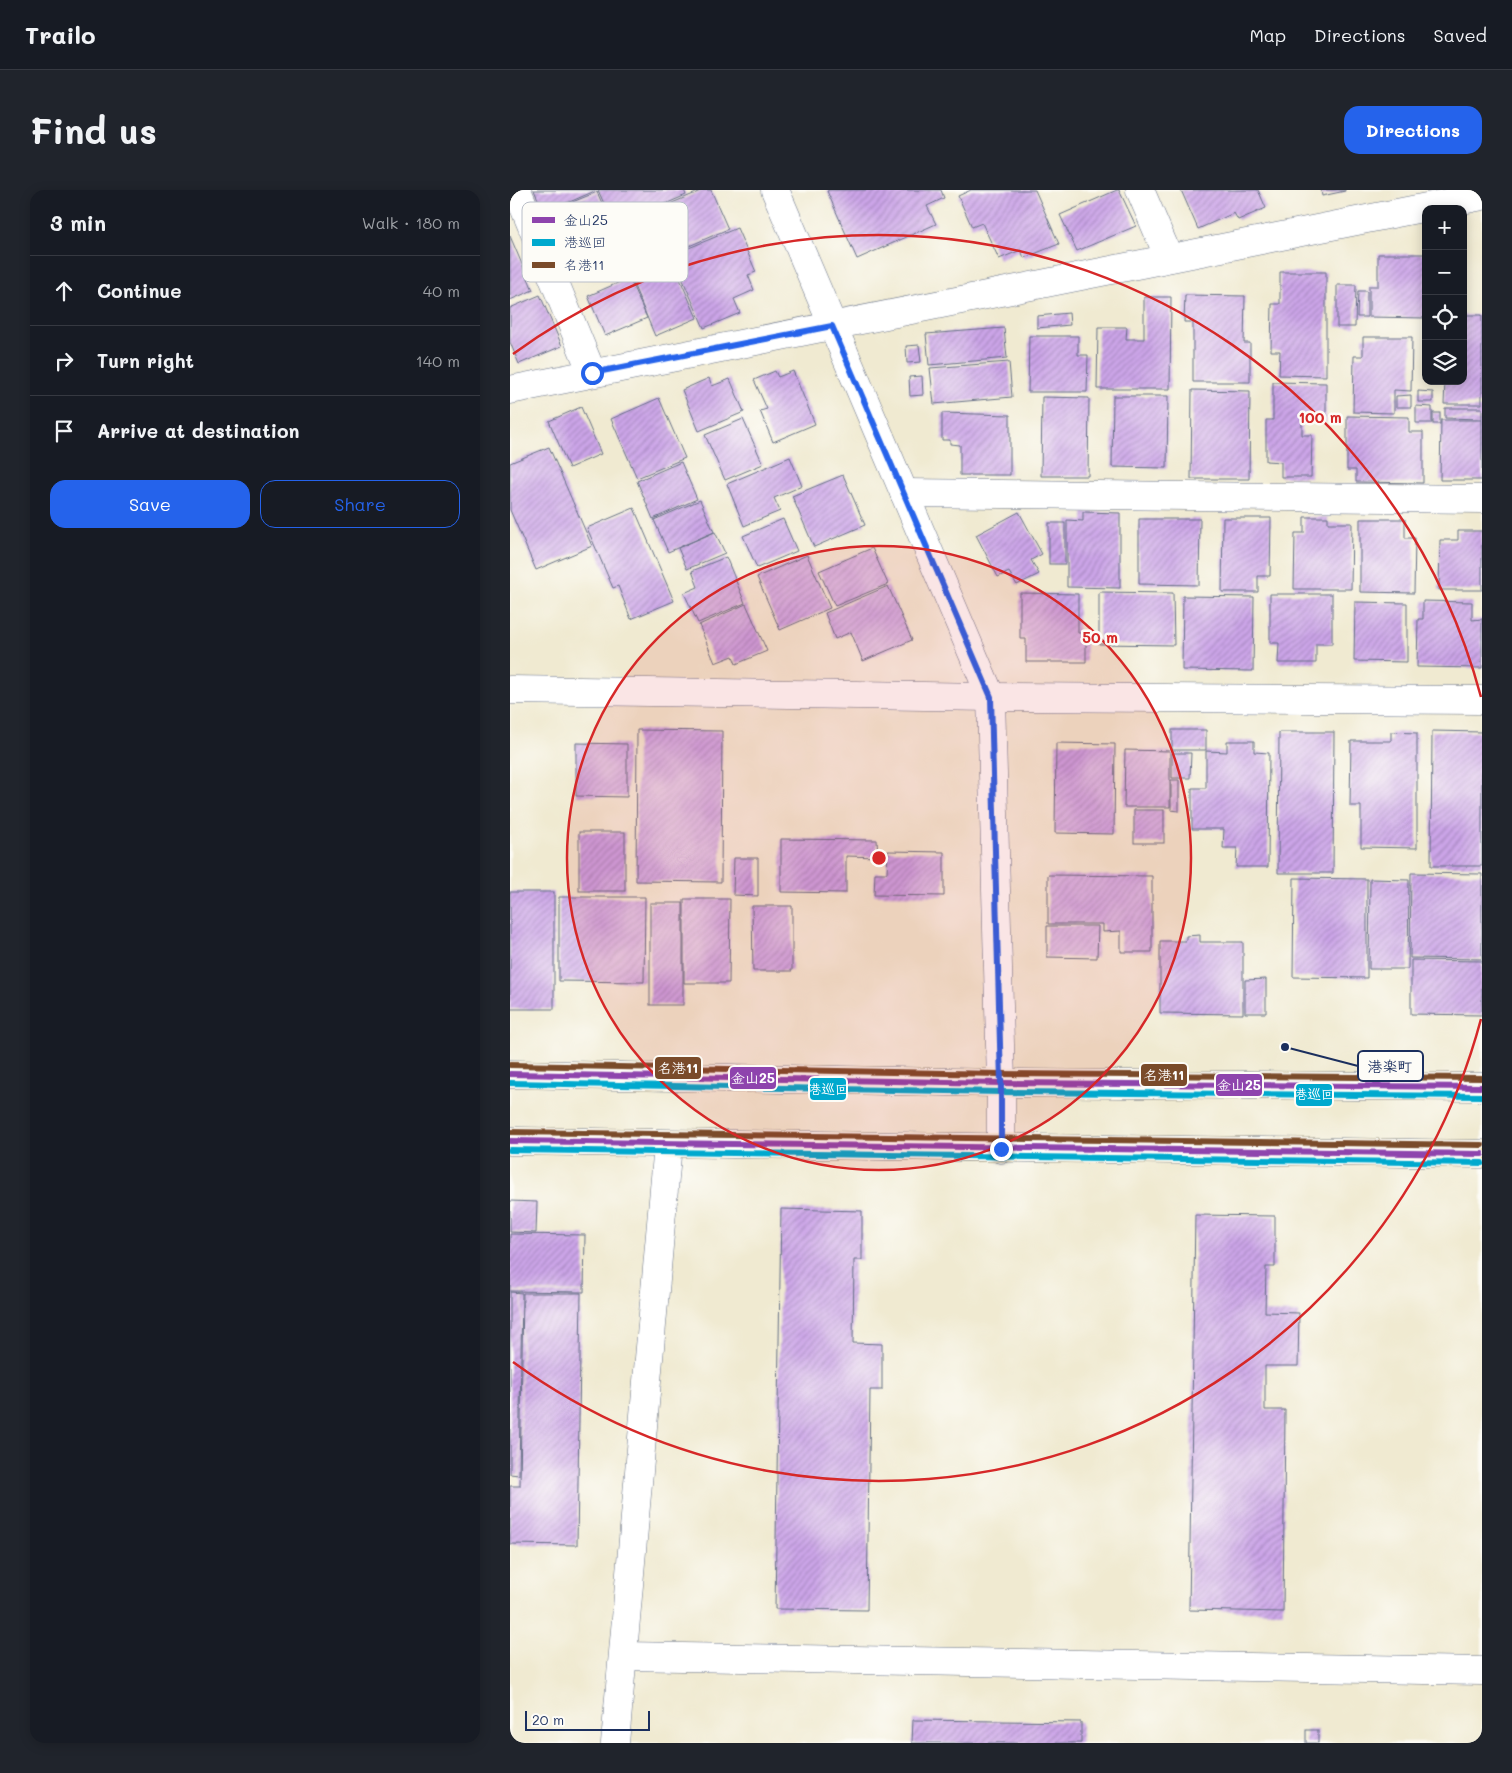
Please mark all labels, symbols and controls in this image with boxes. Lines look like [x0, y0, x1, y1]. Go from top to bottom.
text: Trailo [25, 19, 96, 50]
text: Map [1249, 23, 1286, 47]
text: Directions [1314, 23, 1406, 47]
text: Saved [1434, 23, 1487, 47]
button: Directions [1344, 106, 1482, 154]
text: Find us [30, 107, 157, 153]
legend [522, 202, 688, 282]
map controls [1422, 205, 1467, 385]
button: + [1422, 205, 1467, 250]
text: 3 min [50, 209, 106, 236]
text: 金山25 [564, 210, 608, 229]
text: Walk · 180 m [362, 212, 460, 233]
text: 港巡回 [564, 232, 606, 251]
button: − [1422, 250, 1467, 295]
text: 名港11 [564, 255, 605, 274]
icon: ahead [50, 277, 78, 305]
text: Continue [97, 278, 182, 303]
text: 40 m [423, 280, 460, 301]
button: locate [1422, 295, 1467, 340]
button: layers [1422, 340, 1467, 385]
icon: right [50, 347, 78, 375]
text: Turn right [97, 348, 194, 373]
text: 140 m [416, 350, 460, 371]
route start [581, 362, 604, 385]
text: 100 m [1298, 407, 1342, 427]
icon: arrive [50, 417, 78, 445]
text: Arrive at destination [97, 418, 300, 443]
button: Save [50, 480, 250, 528]
button: Share [260, 480, 460, 528]
text: 50 m [1082, 627, 1118, 647]
centre of rings [870, 849, 888, 867]
callout: 港楽町 [1358, 1051, 1423, 1081]
line badge: 名港11 [654, 1056, 702, 1080]
text: 港楽町 [1367, 1056, 1413, 1076]
text: 名港11 [658, 1058, 698, 1077]
line badge: 名港11 [1140, 1063, 1188, 1087]
text: 名港11 [1144, 1065, 1184, 1084]
line badge: 金山25 [729, 1066, 777, 1090]
text: 金山25 [731, 1068, 775, 1087]
line badge: 金山25 [1215, 1073, 1263, 1097]
text: 金山25 [1217, 1075, 1261, 1094]
line badge: 港巡回 [809, 1077, 847, 1101]
text: 港巡回 [807, 1079, 849, 1098]
line badge: 港巡回 [1295, 1083, 1333, 1107]
text: 港巡回 [1293, 1084, 1335, 1103]
route end [990, 1138, 1013, 1161]
scale bar [525, 1708, 650, 1731]
text: 20 m [532, 1710, 564, 1729]

